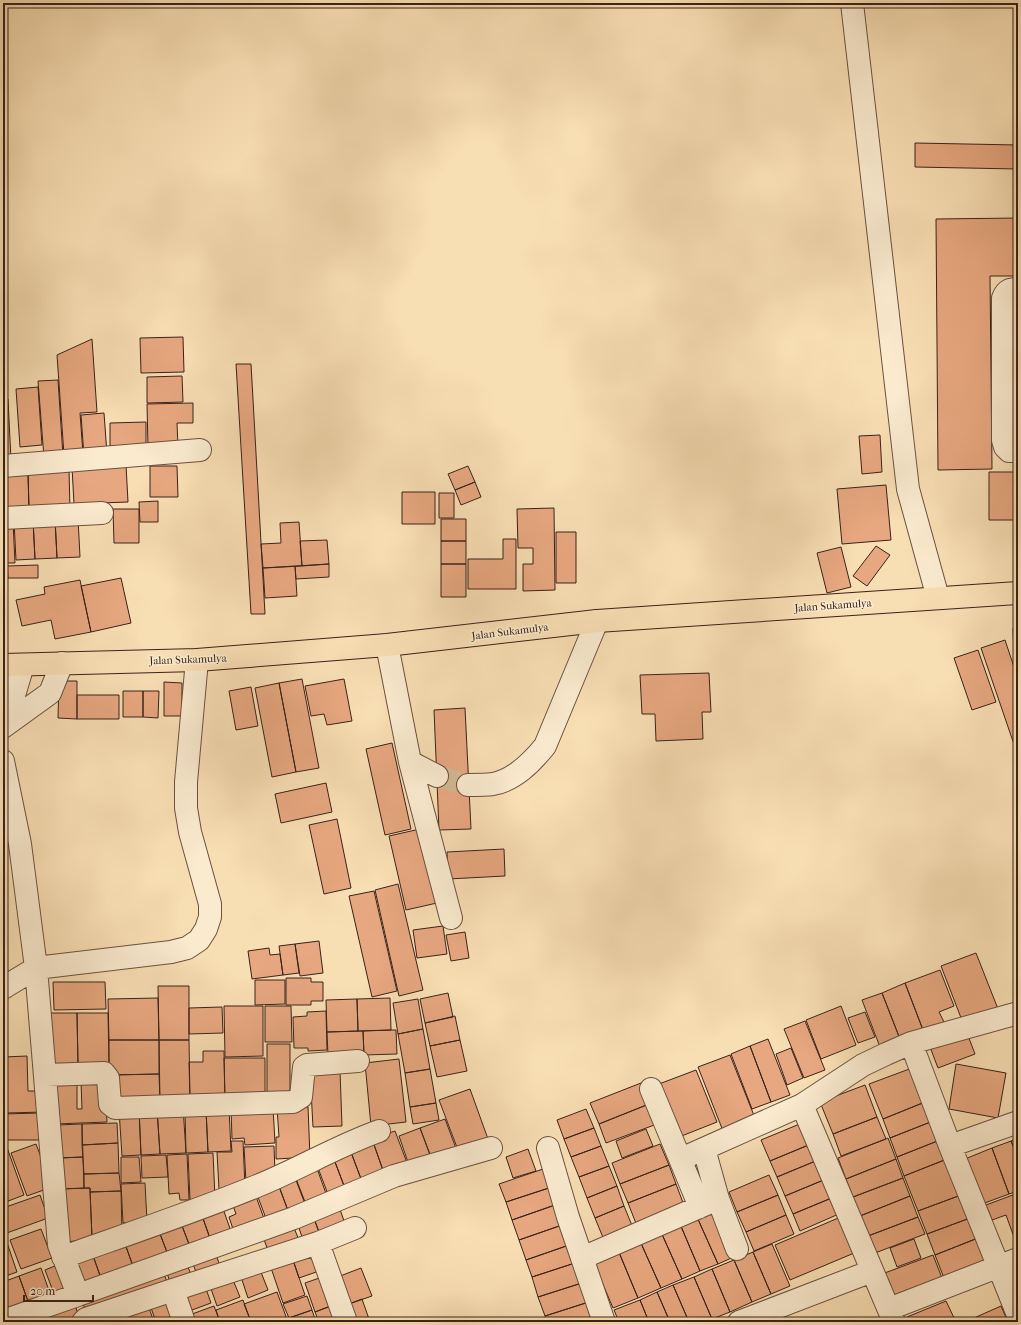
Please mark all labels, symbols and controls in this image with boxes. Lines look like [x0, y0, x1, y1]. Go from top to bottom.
street label: Jalan Sukamulya [793, 596, 873, 615]
street label: Jalan Sukamulya [470, 620, 550, 643]
street label: Jalan Sukamulya [148, 652, 228, 667]
scale bar [24, 1277, 93, 1303]
text: 20 m [30, 1284, 55, 1298]

